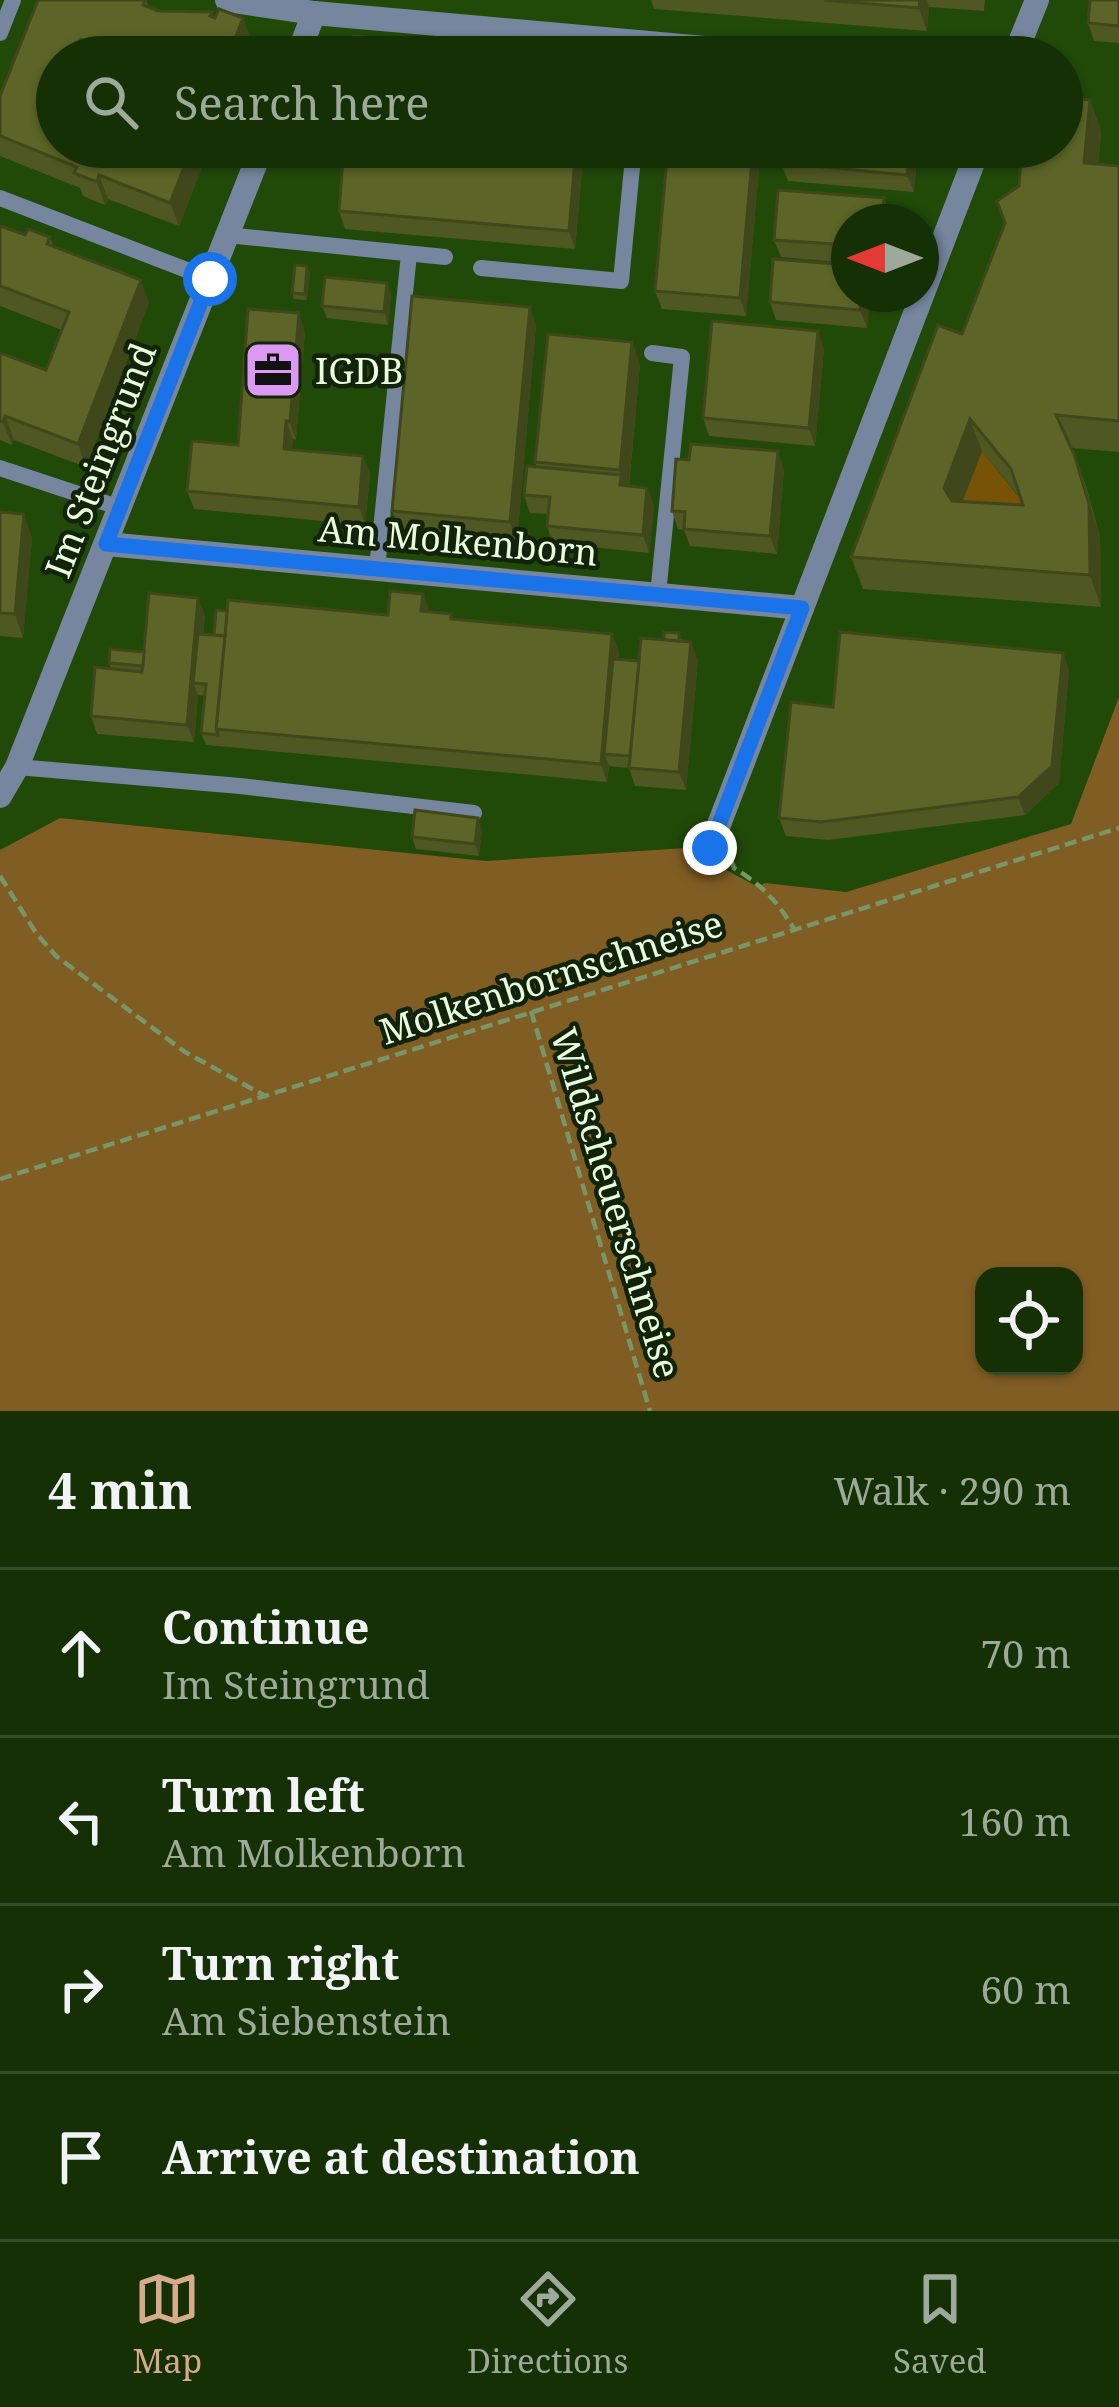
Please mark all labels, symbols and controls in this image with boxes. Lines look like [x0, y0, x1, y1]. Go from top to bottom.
search box [36, 36, 1083, 168]
icon: search [78, 69, 144, 135]
text: Search here [174, 72, 429, 133]
north arrow [831, 204, 939, 312]
route start [183, 252, 237, 306]
street label: Im Steingrund [33, 336, 167, 584]
office icon: IGDB [242, 339, 304, 401]
place label: IGDB [315, 346, 404, 395]
street label: Am Molkenborn [316, 503, 600, 577]
route end [683, 821, 737, 875]
street label: Molkenbornschneise [373, 898, 729, 1056]
street label: Wildscheuerschneise [539, 1022, 693, 1384]
map controls [975, 1267, 1083, 1375]
button: locate [975, 1267, 1083, 1375]
text: 4 min [48, 1454, 192, 1524]
text: Walk · 290 m [834, 1463, 1071, 1516]
text: Continue [162, 1596, 370, 1657]
icon: ahead [48, 1620, 114, 1686]
text: 70 m [980, 1626, 1071, 1679]
text: Im Steingrund [162, 1657, 430, 1710]
text: Turn left [162, 1764, 365, 1825]
icon: left [48, 1788, 114, 1854]
text: 160 m [959, 1794, 1071, 1847]
text: Am Molkenborn [162, 1825, 466, 1878]
text: Turn right [162, 1932, 399, 1993]
icon: right [48, 1956, 114, 2022]
text: 60 m [980, 1962, 1071, 2015]
text: Am Siebenstein [162, 1993, 451, 2046]
icon: arrive [48, 2124, 114, 2190]
text: Arrive at destination [162, 2126, 640, 2187]
tab: Map [132, 2266, 202, 2383]
tab: Directions [467, 2266, 628, 2383]
tab: Saved [893, 2266, 987, 2383]

